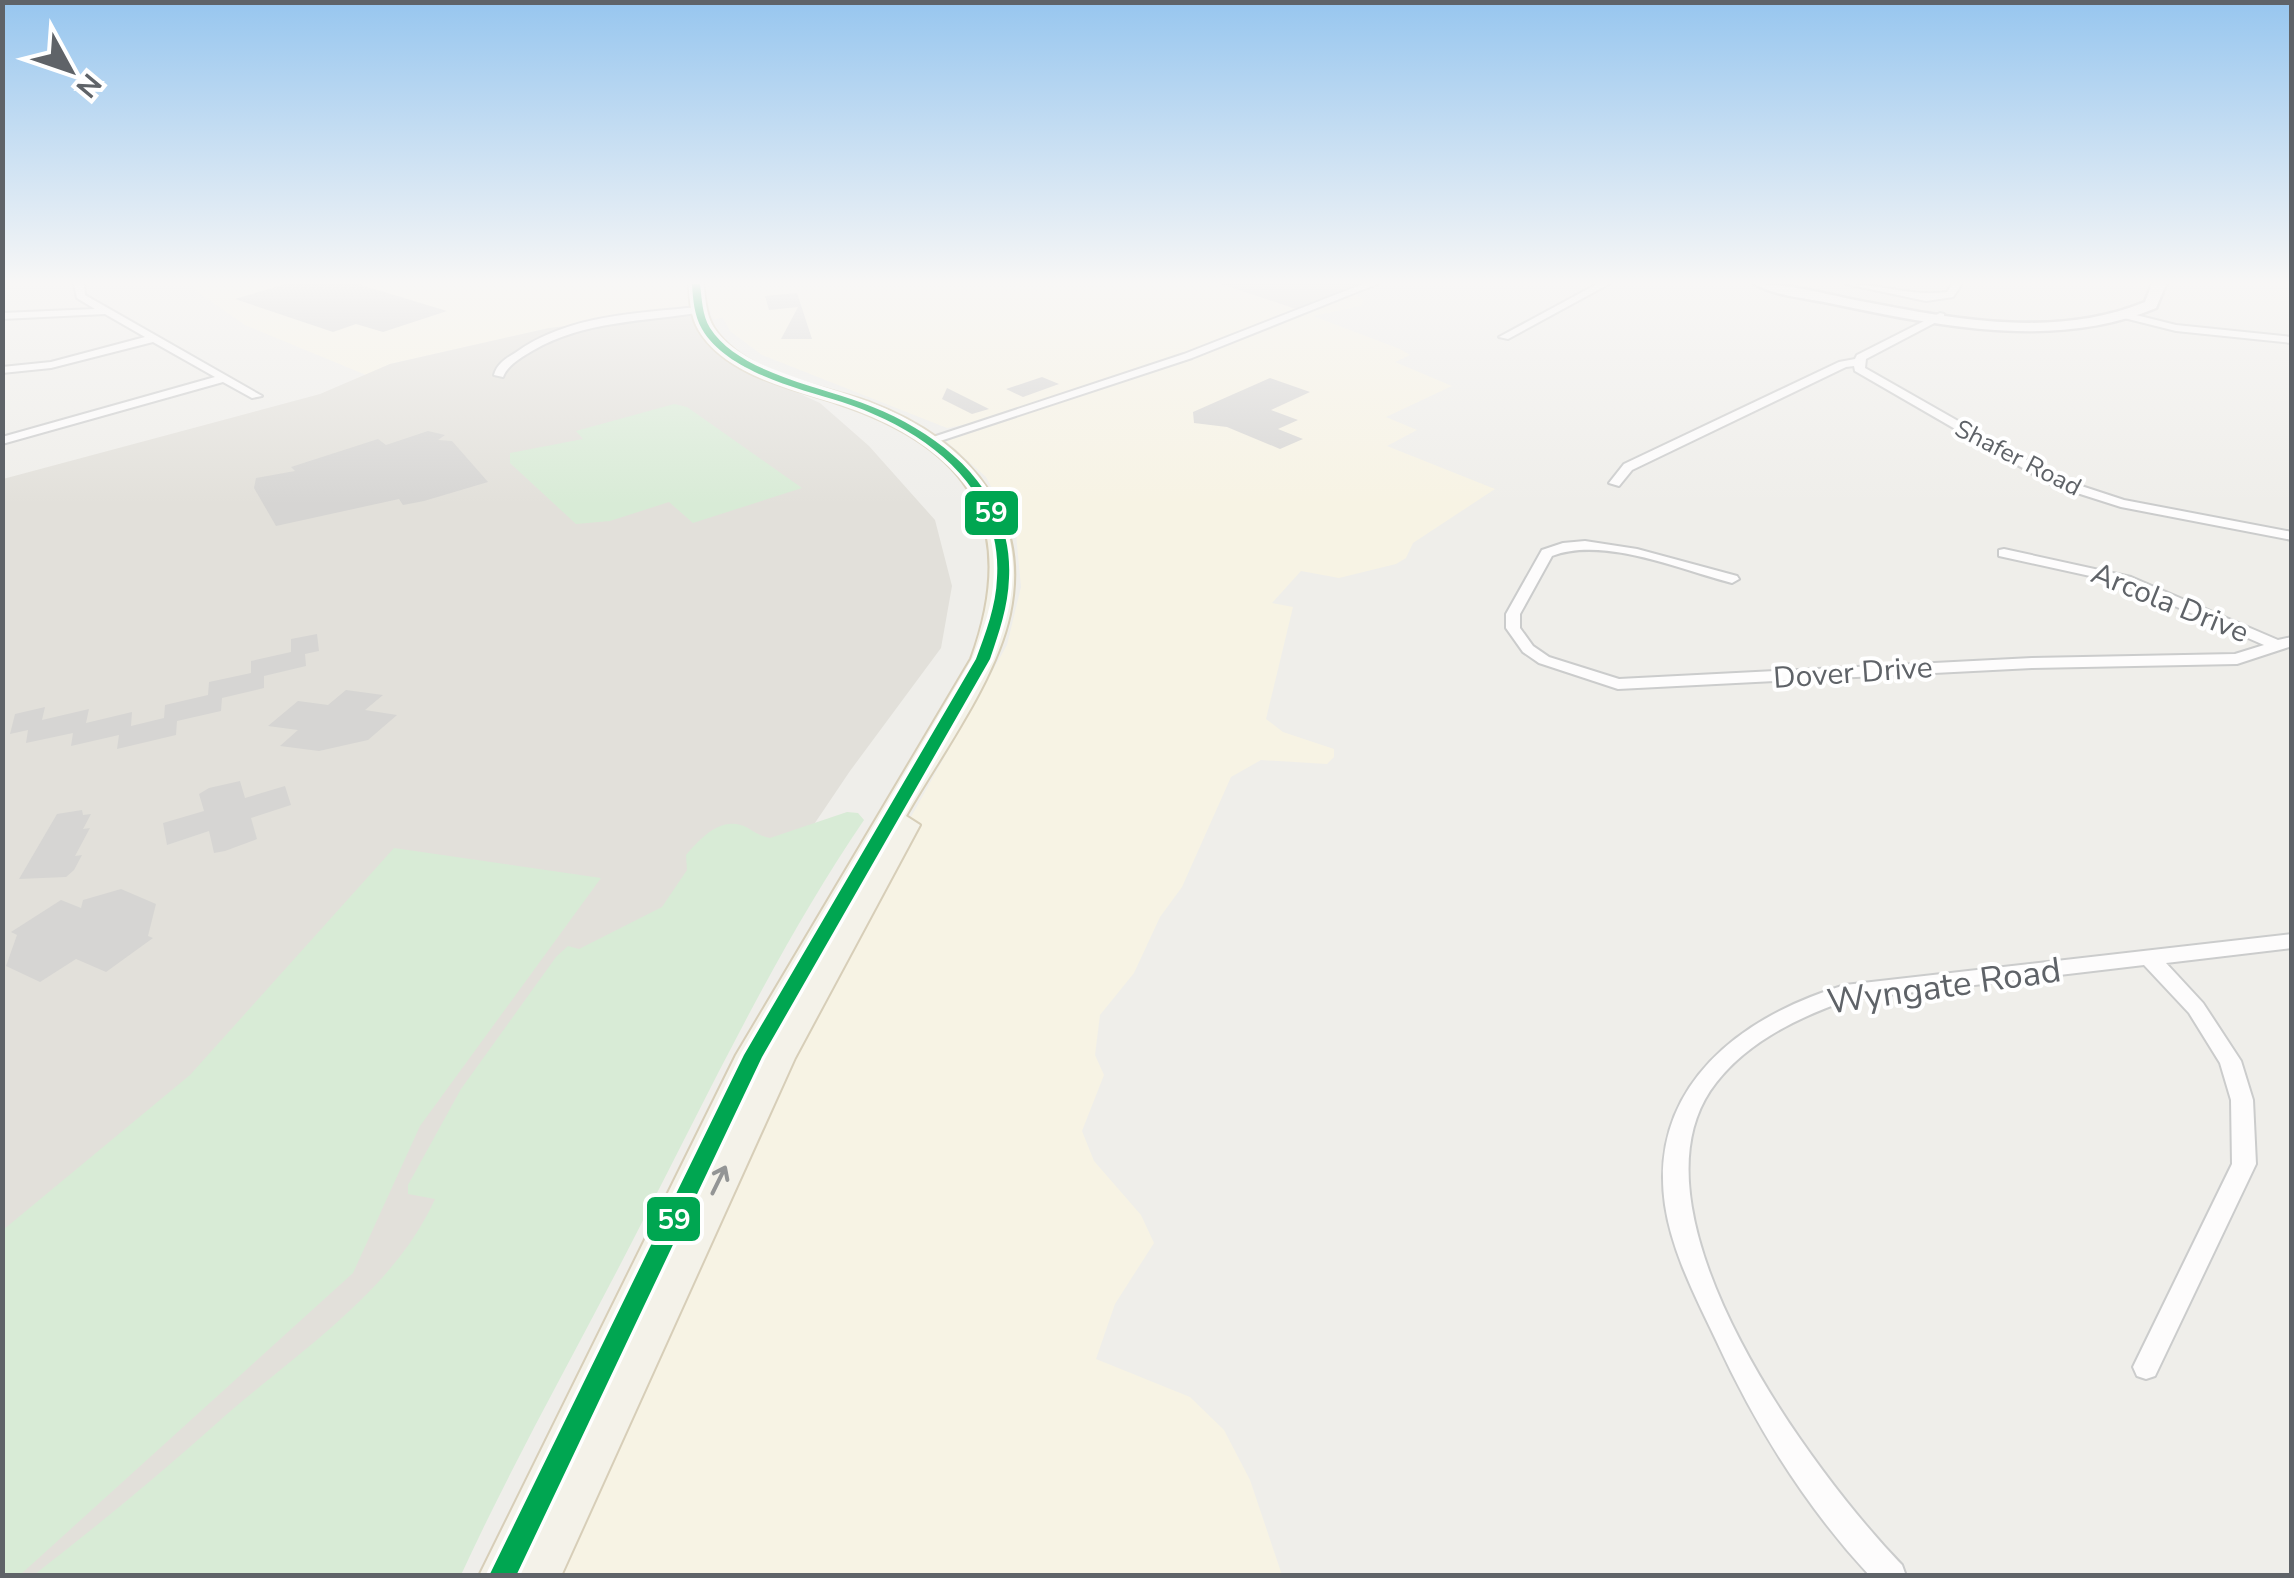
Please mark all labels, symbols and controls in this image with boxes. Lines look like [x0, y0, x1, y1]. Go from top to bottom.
north arrow [20, 20, 120, 120]
text: N [67, 65, 110, 106]
street label: Shafer Road [1949, 412, 2087, 504]
line badge: 59 [963, 489, 1020, 537]
text: 59 [974, 494, 1008, 532]
street label: Arcola Drive [2085, 553, 2255, 653]
street label: Dover Drive [1772, 647, 1934, 699]
street label: Wyngate Road [1824, 946, 2064, 1026]
one-way arrow [711, 1166, 730, 1196]
line badge: 59 [645, 1195, 702, 1243]
text: 59 [657, 1201, 691, 1239]

